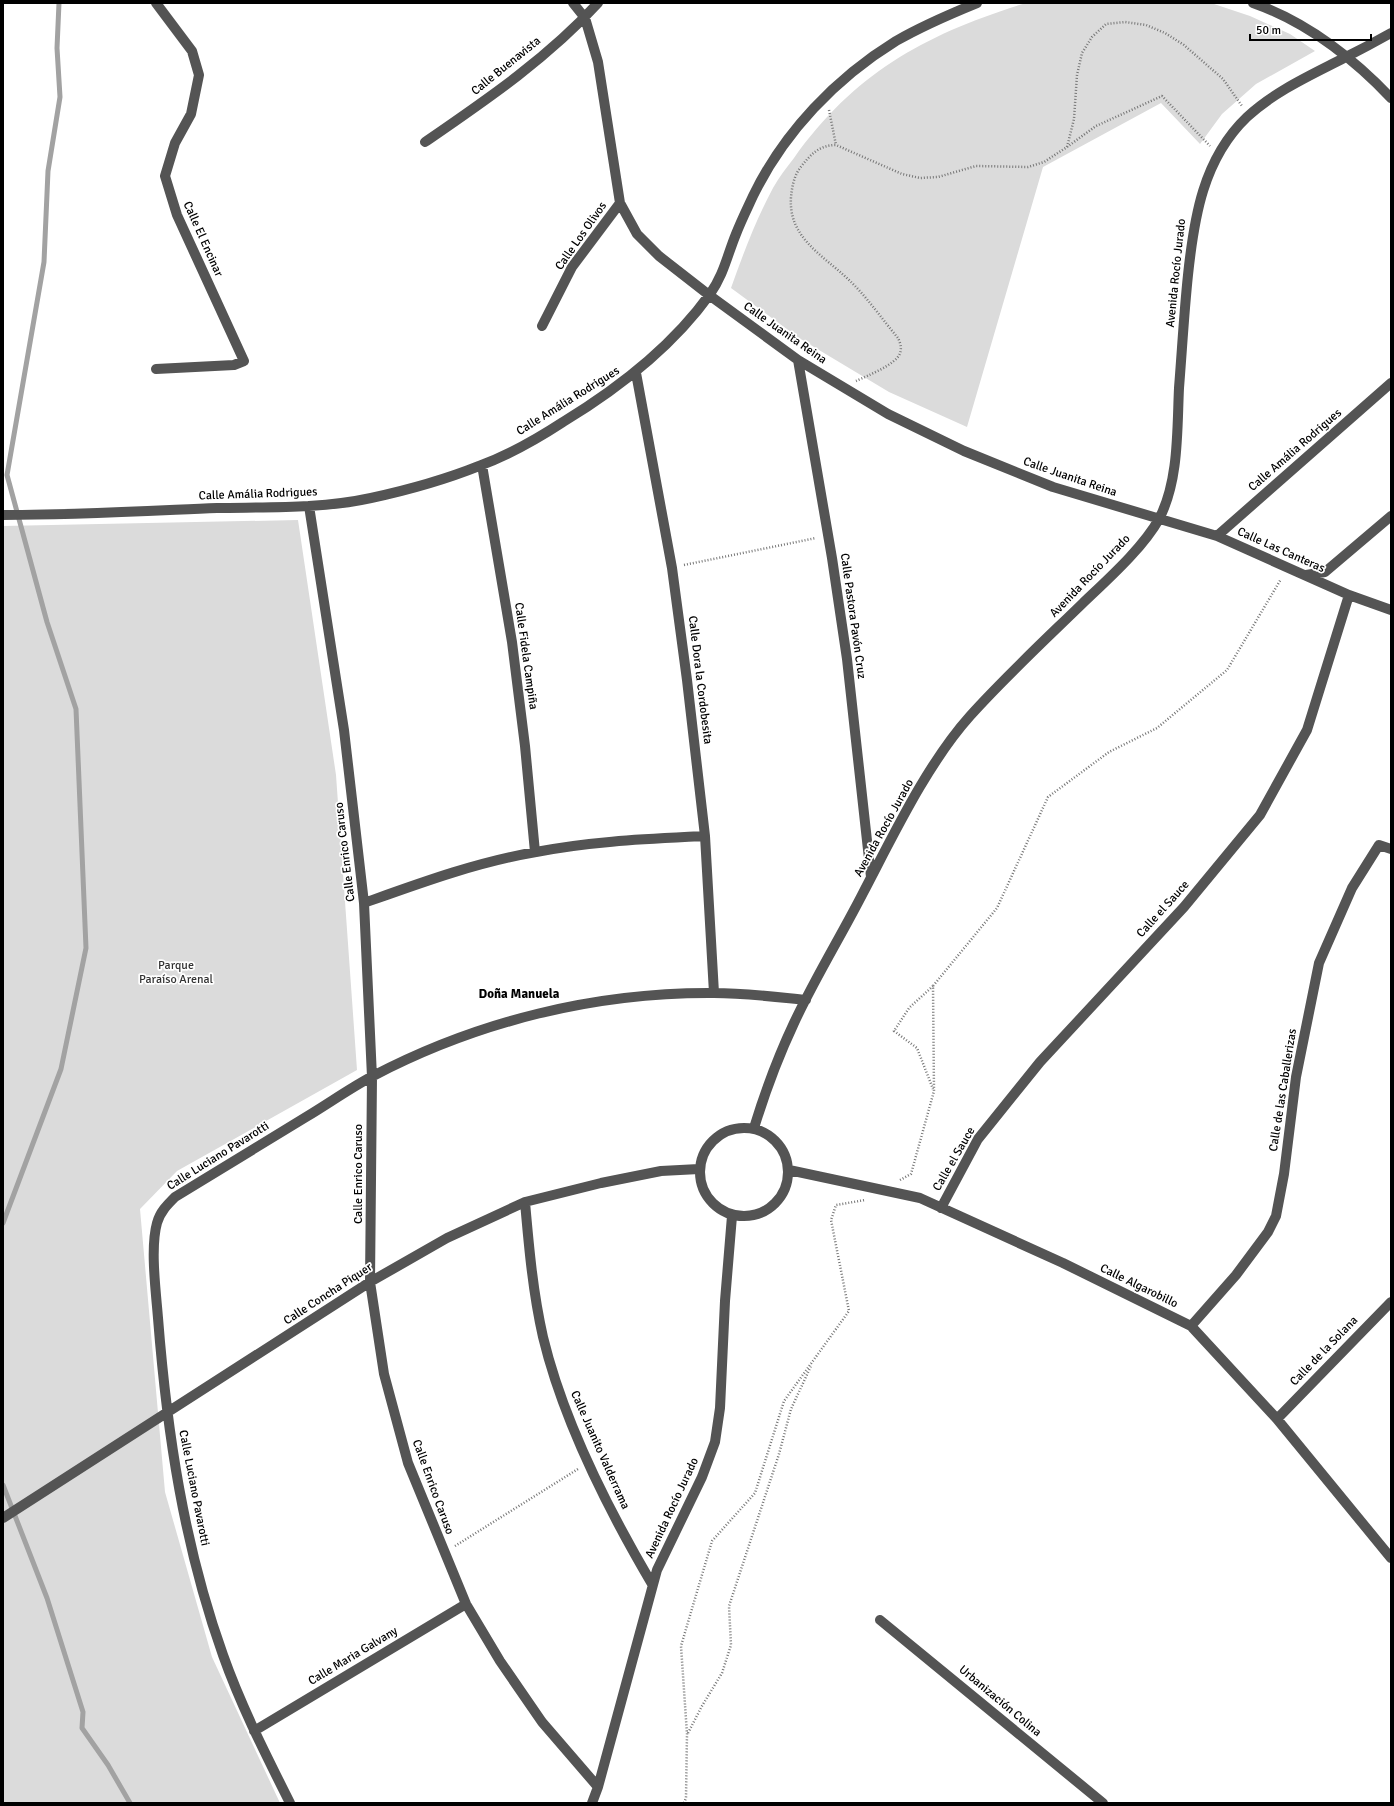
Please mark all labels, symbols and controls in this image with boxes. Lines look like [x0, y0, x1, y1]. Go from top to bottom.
scale bar [1250, 16, 1371, 42]
text: 50 m [1256, 23, 1281, 38]
street label: Calle Buenavista [468, 33, 544, 99]
street label: Calle El Encinar [180, 199, 227, 280]
street label: Calle Los Olivos [552, 199, 610, 273]
street label: Avenida Rocío Jurado [1163, 218, 1189, 328]
street label: Calle Juanita Reina [740, 299, 830, 367]
street label: Calle Amália Rodrigues [514, 363, 622, 439]
street label: Calle Amália Rodrigues [1245, 405, 1345, 495]
street label: Calle Juanita Reina [1021, 454, 1119, 500]
street label: Calle Amália Rodrigues [198, 484, 318, 504]
street label: Calle Las Canteras [1235, 524, 1327, 576]
street label: Avenida Rocío Jurado [1047, 531, 1133, 621]
street label: Calle Pastora Pavón Cruz [837, 552, 869, 680]
street label: Calle Fidela Campiña [511, 602, 541, 710]
street label: Calle Dora la Cordobesita [685, 615, 715, 745]
street label: Avenida Rocío Jurado [851, 776, 917, 880]
street label: Calle Enrico Caruso [331, 801, 359, 903]
street label: Calle el Sauce [1133, 877, 1193, 941]
park label: Parque Paraíso Arenal [139, 958, 214, 987]
district label: Doña Manuela [478, 986, 560, 1002]
street label: Calle de las Caballerizas [1266, 1027, 1300, 1153]
street label: Calle Luciano Pavarotti [164, 1118, 272, 1194]
street label: Calle Enrico Caruso [351, 1124, 366, 1224]
street label: Calle el Sauce [930, 1124, 978, 1194]
street label: Calle Concha Piquer [281, 1259, 376, 1328]
street label: Calle Algarobillo [1098, 1261, 1180, 1311]
street label: Calle de la Solana [1287, 1313, 1361, 1389]
street label: Calle Juanito Valderrama [567, 1388, 633, 1512]
street label: Calle Luciano Pavarotti [175, 1429, 213, 1547]
street label: Calle Enrico Caruso [409, 1437, 457, 1537]
street label: Avenida Rocío Jurado [642, 1455, 702, 1561]
street label: Calle Maria Galvany [306, 1623, 401, 1689]
street label: Urbanización Colina [956, 1662, 1044, 1740]

